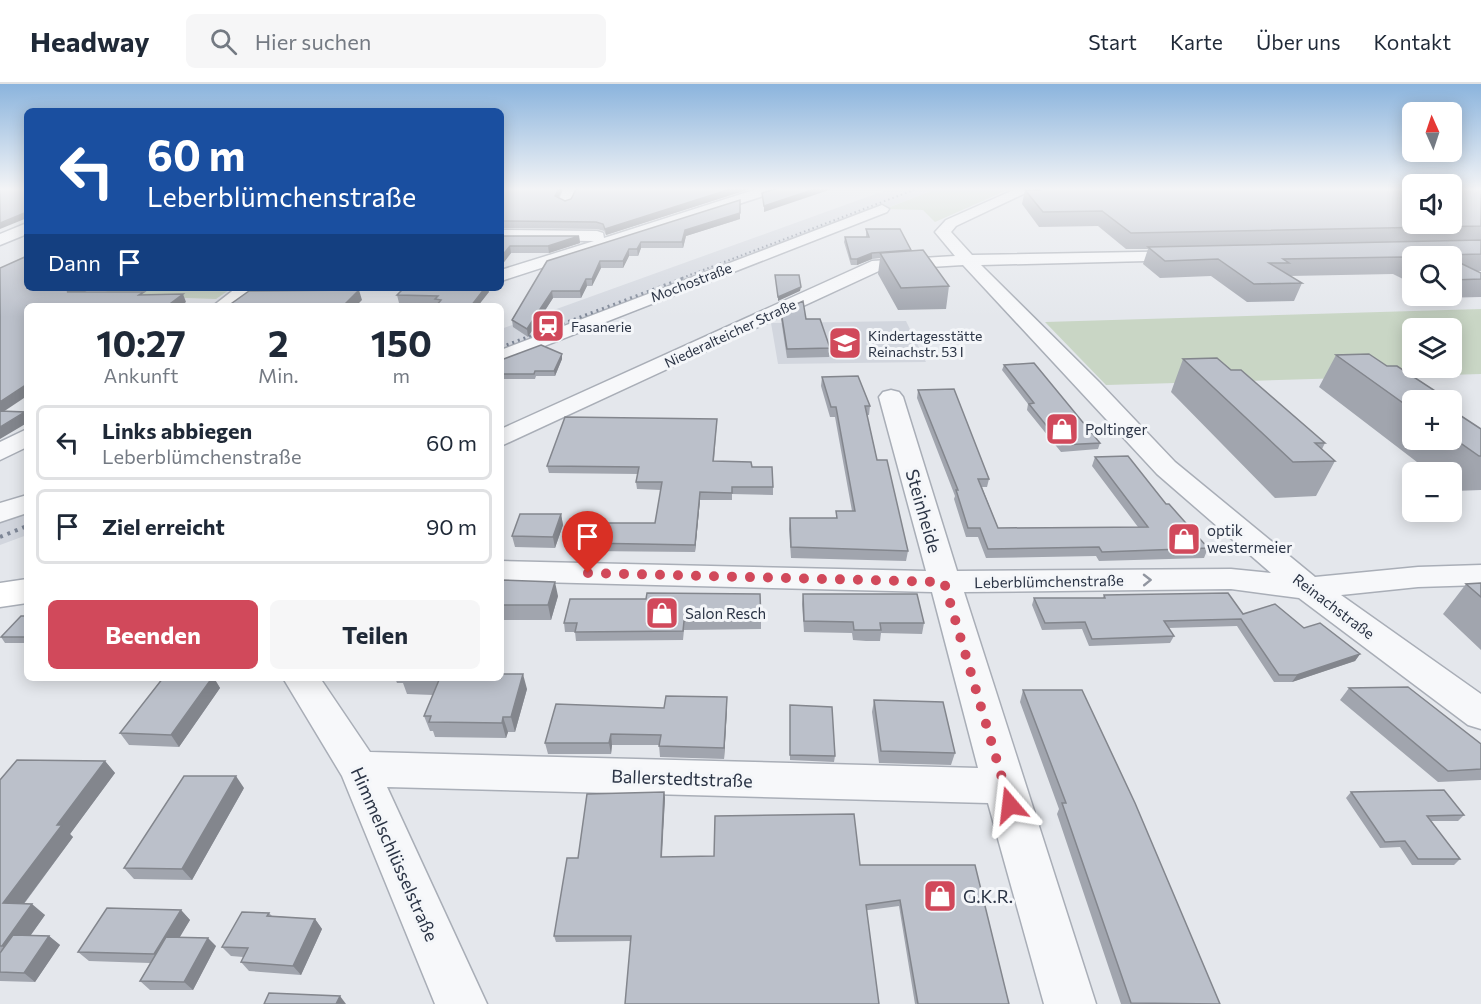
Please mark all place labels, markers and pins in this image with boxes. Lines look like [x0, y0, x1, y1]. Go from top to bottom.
station icon: Fasanerie [530, 308, 566, 344]
place label: Fasanerie [571, 318, 632, 335]
school or university icon: Kindertagesstätte Reinachstr. 53 I [827, 325, 863, 361]
place label: Kindertagesstätte Reinachstr. 53 I [868, 327, 982, 360]
shop icon: Poltinger [1044, 411, 1080, 447]
place label: Poltinger [1085, 420, 1147, 438]
pin [562, 511, 613, 573]
shop icon: optik westermeier [1166, 521, 1202, 557]
place label: optik westermeier [1207, 521, 1292, 556]
shop icon: Salon Resch [644, 595, 680, 631]
place label: Salon Resch [685, 604, 766, 622]
shop icon: G.K.R. [922, 878, 958, 914]
place label: G.K.R. [963, 885, 1013, 907]

